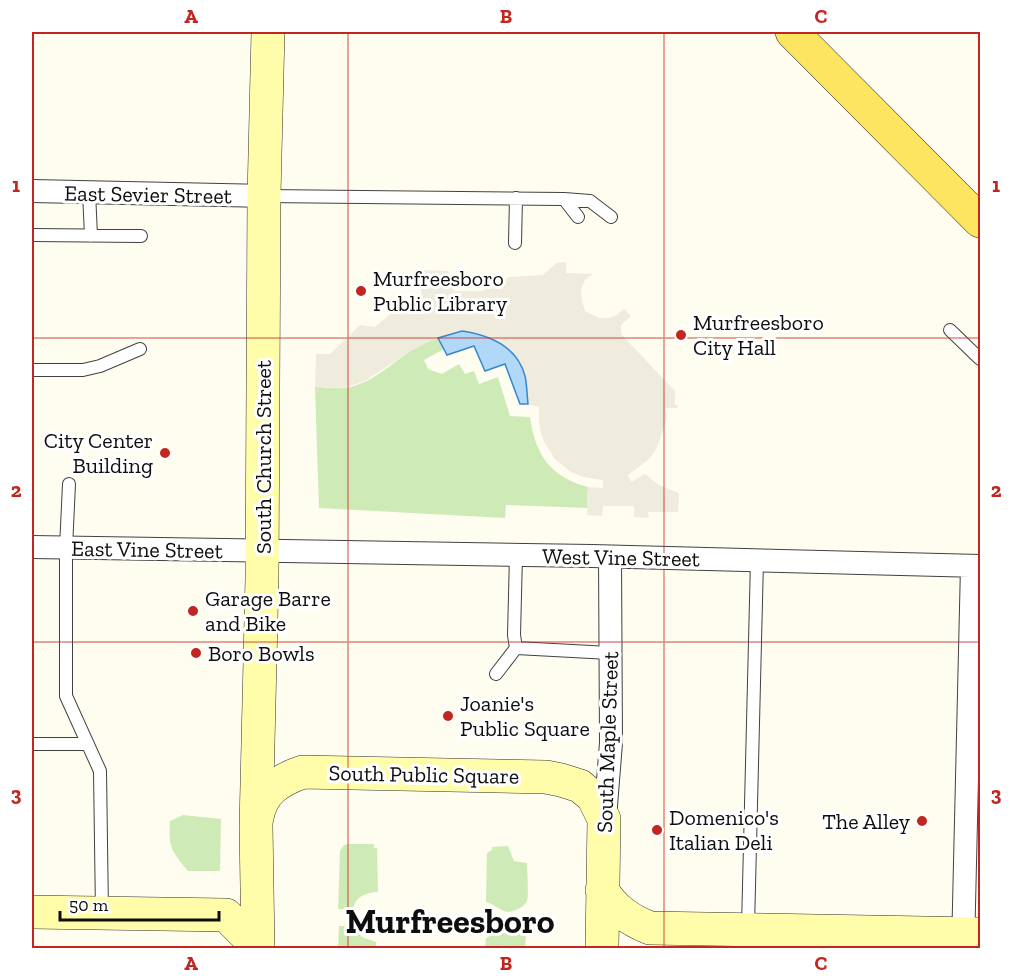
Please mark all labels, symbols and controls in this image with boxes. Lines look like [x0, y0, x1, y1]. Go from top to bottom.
text: A [184, 4, 198, 28]
text: B [500, 4, 512, 28]
text: C [815, 4, 828, 28]
text: 1 [12, 173, 20, 197]
text: 1 [992, 173, 1000, 197]
street label: East Sevier Street [64, 180, 233, 209]
place label: Murfreesboro Public Library [373, 265, 508, 317]
marker: Murfreesboro Public Library [354, 284, 368, 298]
place label: Murfreesboro City Hall [693, 309, 824, 361]
marker: Murfreesboro City Hall [674, 328, 688, 342]
street label: South Church Street [250, 359, 277, 554]
place label: City Center Building [44, 427, 153, 479]
marker: City Center Building [158, 446, 172, 460]
text: 2 [11, 478, 22, 502]
text: 2 [991, 478, 1002, 502]
street label: East Vine Street [71, 535, 224, 564]
street label: West Vine Street [542, 543, 701, 572]
place label: Garage Barre and Bike [205, 585, 331, 637]
marker: Garage Barre and Bike [186, 604, 200, 618]
place label: Boro Bowls [208, 640, 315, 667]
marker: Boro Bowls [189, 646, 203, 660]
street label: South Maple Street [591, 650, 624, 833]
place label: Joanie's Public Square [460, 690, 590, 742]
marker: Joanie's Public Square [441, 709, 455, 723]
street label: South Public Square [329, 759, 519, 790]
text: 3 [11, 782, 22, 806]
text: 3 [991, 782, 1002, 806]
place label: Domenico's Italian Deli [669, 804, 779, 856]
place label: The Alley [822, 808, 911, 835]
marker: The Alley [915, 814, 929, 828]
marker: Domenico's Italian Deli [650, 823, 664, 837]
scale bar [60, 884, 219, 922]
text: 50 m [69, 894, 109, 916]
district label: Murfreesboro [345, 901, 555, 942]
text: A [184, 951, 198, 975]
text: B [500, 951, 512, 975]
text: C [815, 951, 828, 975]

